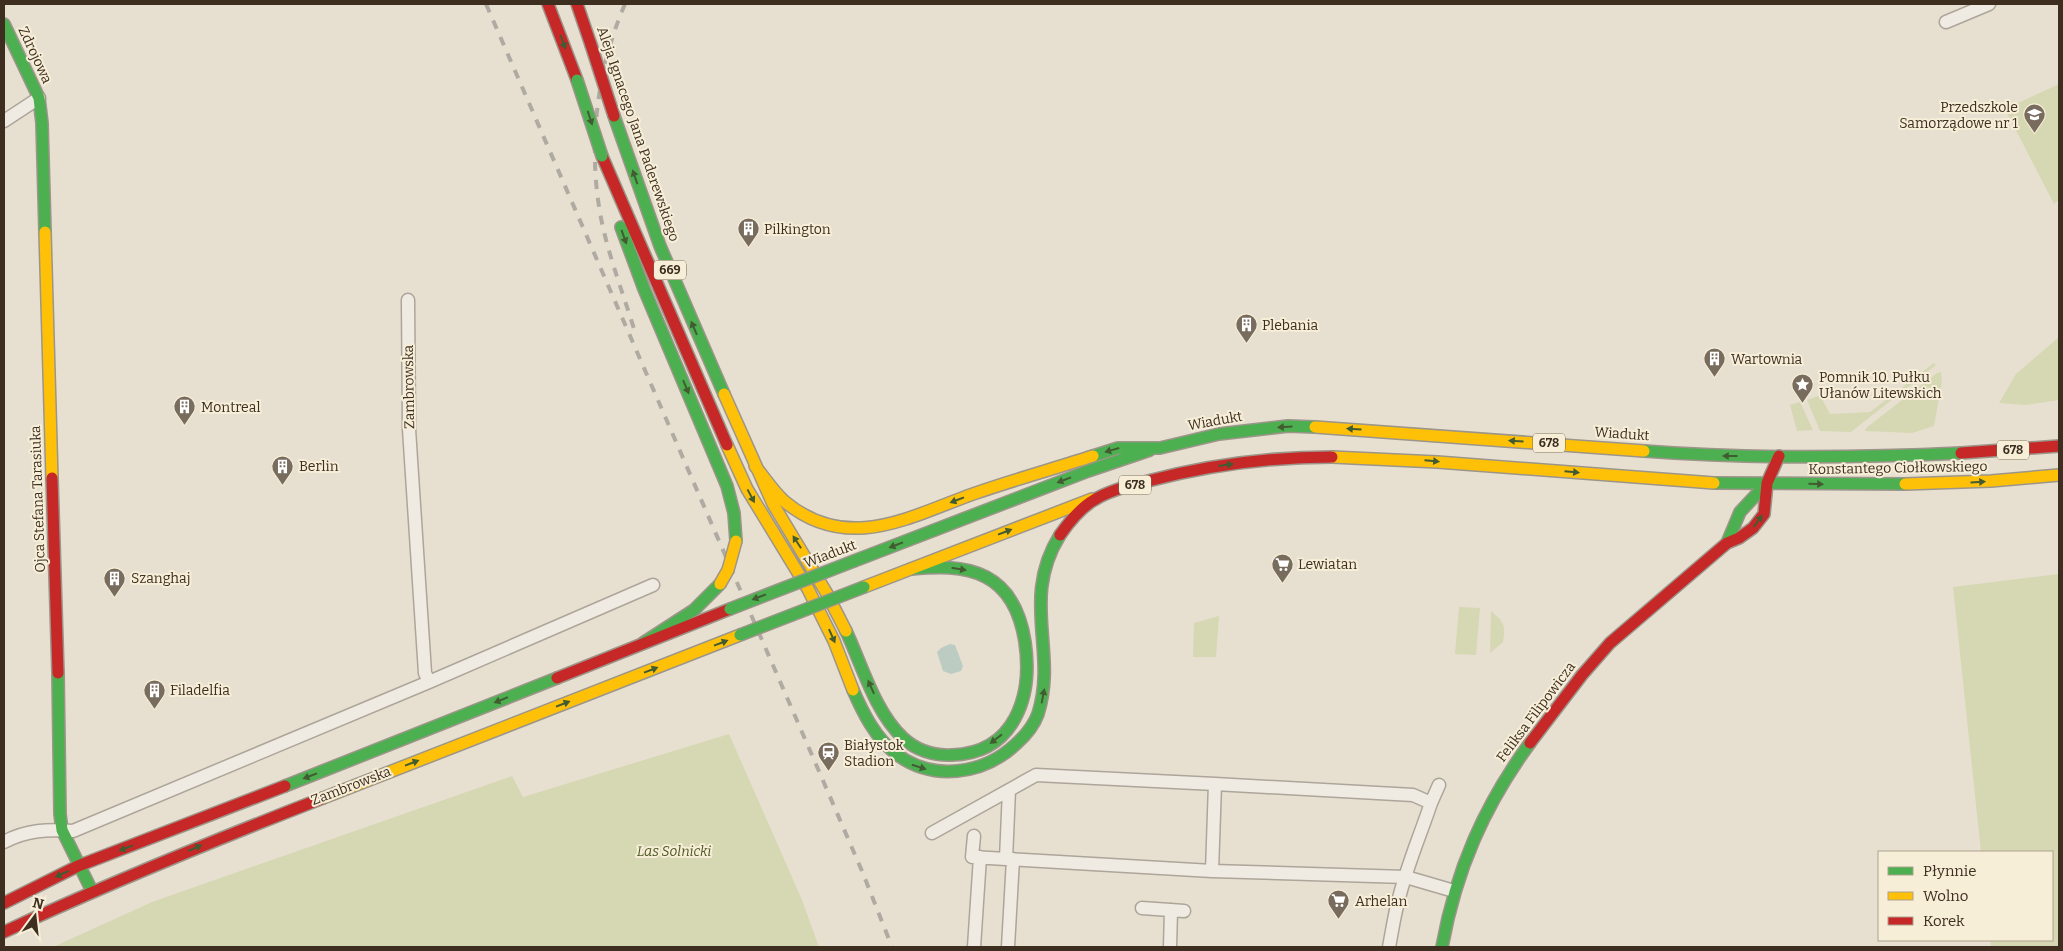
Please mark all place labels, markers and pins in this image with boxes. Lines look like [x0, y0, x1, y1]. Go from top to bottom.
place label: Przedszkole Samorządowe nr 1 [1899, 99, 2018, 132]
school or university icon: Przedszkole Samorządowe nr 1 [2022, 103, 2046, 134]
building icon: Pilkington [736, 217, 760, 248]
place label: Pilkington [764, 221, 831, 238]
building icon: Plebania [1234, 313, 1258, 344]
place label: Plebania [1262, 317, 1318, 334]
building icon: Wartownia [1703, 347, 1727, 378]
place label: Wartownia [1731, 351, 1803, 368]
place label: Pomnik 10. Pułku Ułanów Litewskich [1819, 369, 1942, 402]
place icon: Pomnik 10. Pułku Ułanów Litewskich [1791, 373, 1815, 404]
building icon: Montreal [173, 395, 197, 426]
place label: Montreal [201, 399, 260, 416]
building icon: Berlin [271, 454, 295, 485]
place label: Berlin [299, 458, 339, 475]
supermarket icon: Lewiatan [1270, 552, 1294, 583]
place label: Lewiatan [1298, 556, 1357, 573]
building icon: Szanghaj [103, 566, 127, 597]
place label: Szanghaj [131, 570, 190, 587]
building icon: Filadelfia [142, 678, 166, 709]
place label: Filadelfia [170, 682, 230, 699]
place label: Białystok Stadion [844, 737, 904, 770]
station icon: Białystok Stadion [816, 741, 840, 772]
supermarket icon: Arhelan [1327, 889, 1351, 920]
place label: Arhelan [1355, 893, 1407, 910]

